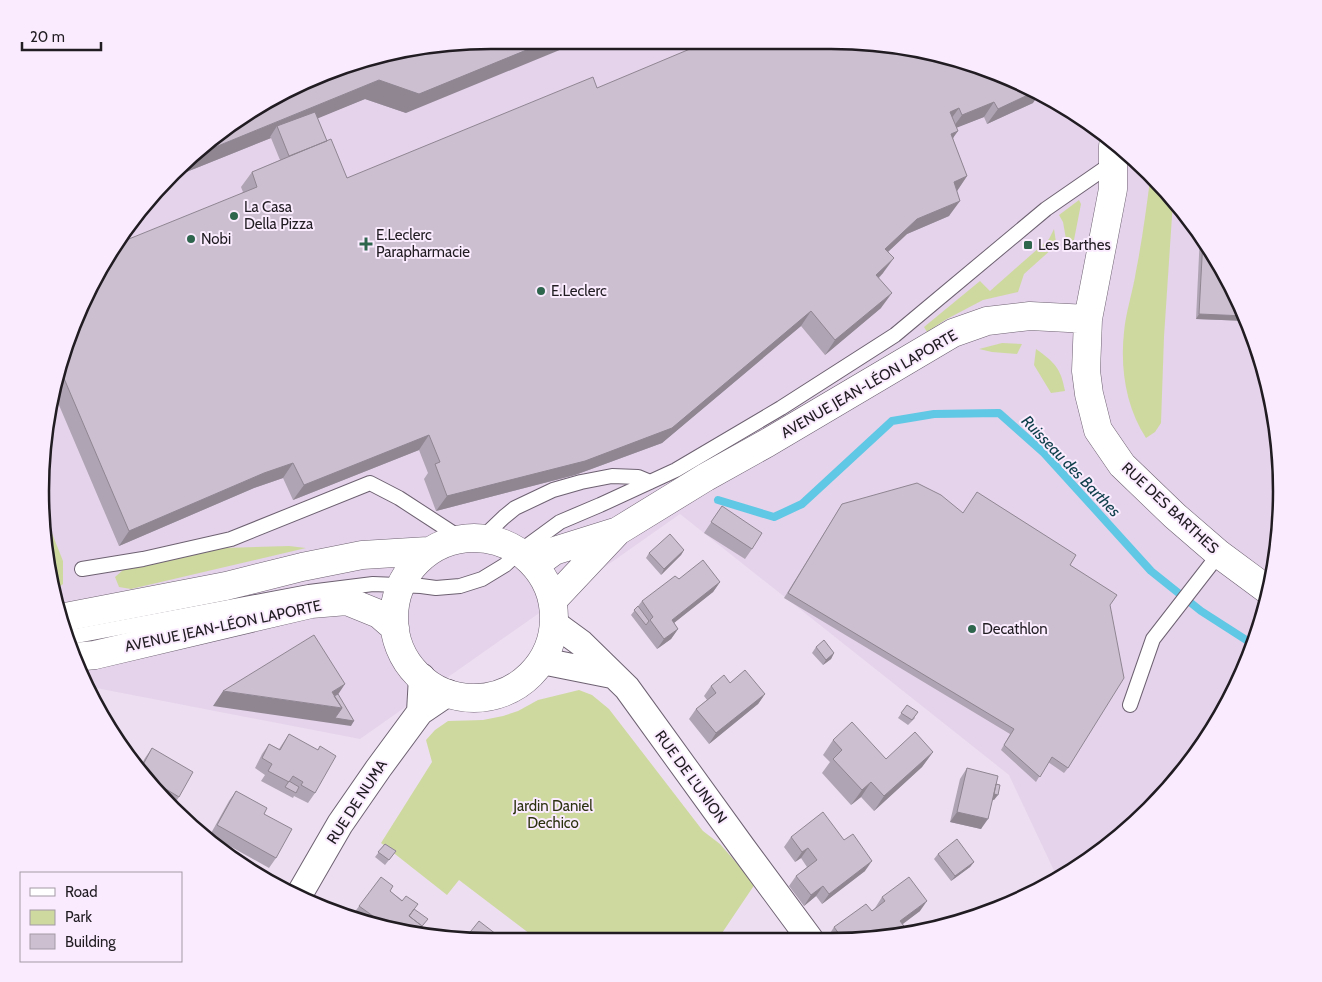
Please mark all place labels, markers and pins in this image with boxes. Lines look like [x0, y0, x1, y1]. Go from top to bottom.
place label: La Casa Della Pizza [244, 198, 314, 233]
marker: La Casa Della Pizza [228, 210, 240, 222]
place label: E.Leclerc Parapharmacie [376, 226, 470, 261]
place label: Nobi [201, 230, 231, 248]
marker: Nobi [185, 233, 197, 245]
place label: Les Barthes [1038, 236, 1111, 254]
marker: E.Leclerc Parapharmacie [360, 238, 372, 250]
marker: Les Barthes [1022, 239, 1034, 251]
place label: E.Leclerc [551, 282, 607, 300]
marker: E.Leclerc [535, 285, 547, 297]
place label: Decathlon [982, 620, 1048, 638]
marker: Decathlon [966, 623, 978, 635]

